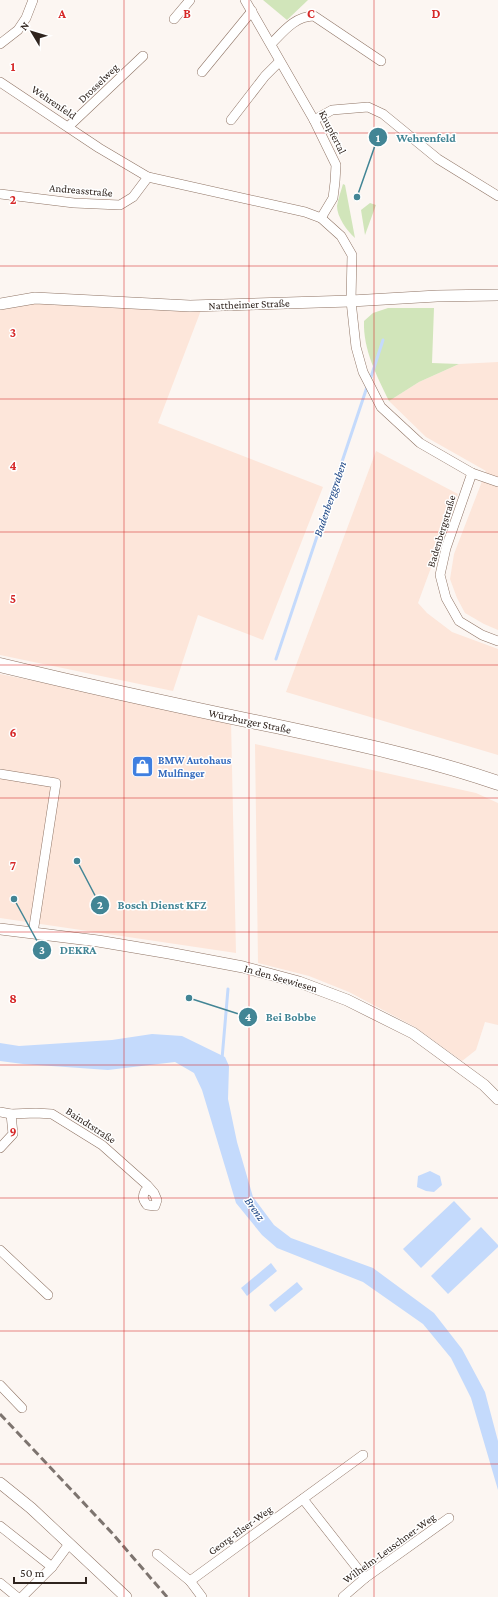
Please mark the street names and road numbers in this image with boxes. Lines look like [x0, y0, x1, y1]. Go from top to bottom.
street label: Drosselweg [76, 61, 122, 106]
street label: Wehrenfeld [29, 83, 79, 121]
street label: Knupfertal [316, 108, 349, 156]
street label: Andreasstraße [49, 181, 113, 199]
street label: Nattheimer Straße [208, 297, 290, 311]
street label: Badenbergstraße [424, 493, 459, 569]
street label: Würzburger Straße [207, 706, 293, 737]
street label: In den Seewiesen [243, 962, 319, 994]
street label: Baindtstraße [64, 1104, 118, 1146]
street label: Georg-Elser-Weg [206, 1502, 275, 1558]
street label: Wilhelm-Leuschner-Weg [340, 1510, 439, 1586]

